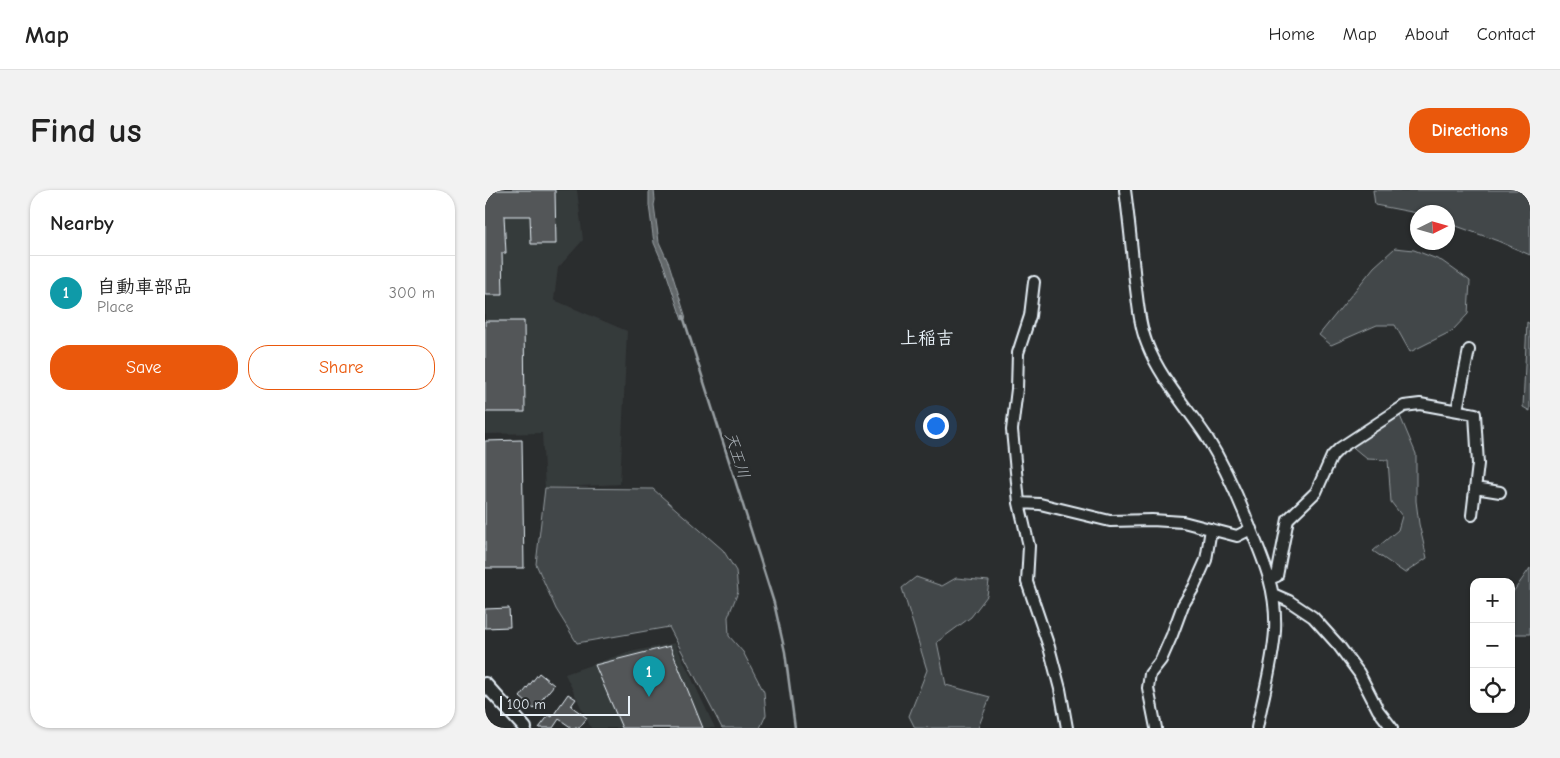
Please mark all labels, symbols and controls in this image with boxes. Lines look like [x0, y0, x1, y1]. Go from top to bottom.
text: Map [25, 21, 69, 49]
text: Home [1268, 24, 1315, 45]
text: Map [1343, 24, 1377, 45]
text: About [1405, 24, 1449, 45]
text: Contact [1477, 24, 1535, 45]
button: Directions [1409, 108, 1530, 153]
text: Find us [30, 110, 142, 151]
north arrow [1410, 205, 1455, 250]
text: Nearby [50, 211, 114, 235]
text: 自動車部品 [97, 276, 192, 298]
text: 1 [63, 284, 69, 302]
text: 300 m [389, 284, 435, 302]
text: Place [97, 298, 133, 316]
district label: 上稲吉 [900, 328, 954, 349]
button: Save [50, 345, 238, 390]
button: Share [248, 345, 435, 390]
your location [923, 413, 949, 439]
water label: 天王川 [721, 430, 753, 481]
map controls [1470, 578, 1515, 713]
button: + [1470, 578, 1515, 623]
button: − [1470, 623, 1515, 668]
pin: 1 [633, 656, 665, 697]
button: locate [1470, 668, 1515, 713]
scale bar [500, 693, 630, 716]
text: 100 m [507, 696, 546, 713]

